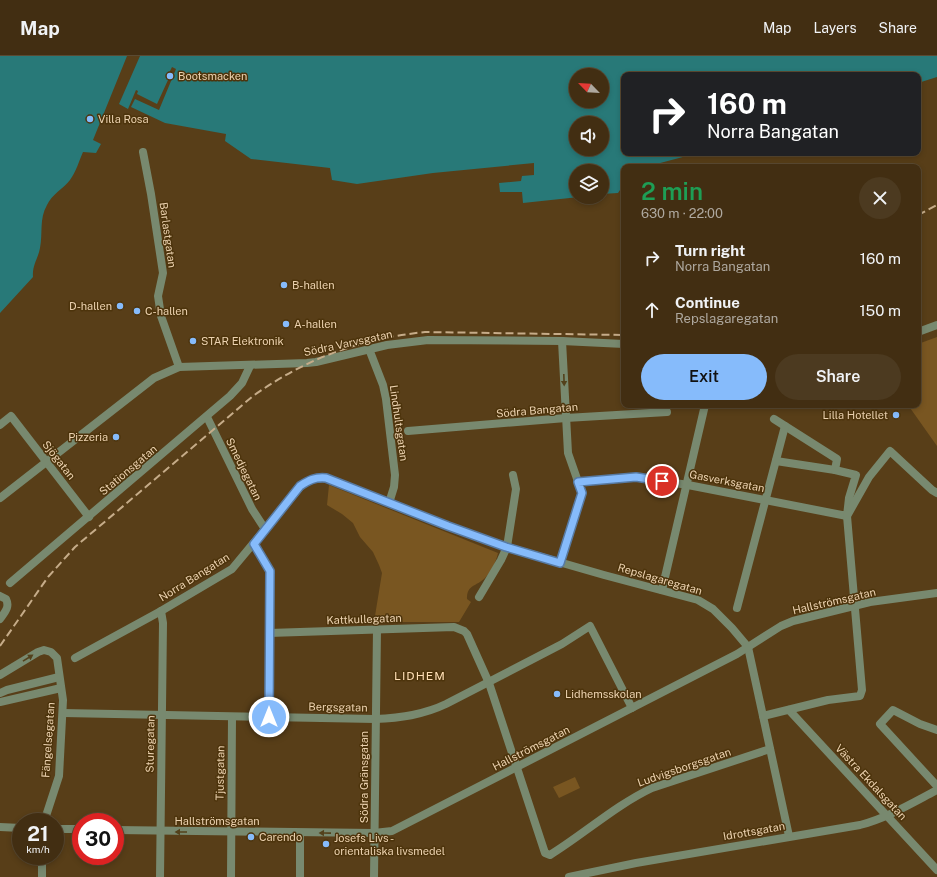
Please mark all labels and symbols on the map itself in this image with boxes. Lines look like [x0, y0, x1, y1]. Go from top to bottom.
north arrow [569, 68, 609, 108]
place label: Bootsmacken [178, 70, 247, 82]
marker: Bootsmacken [165, 71, 175, 81]
place label: Villa Rosa [98, 113, 149, 125]
marker: Villa Rosa [85, 114, 95, 124]
street label: Barlastgatan [157, 201, 179, 269]
place label: B-hallen [292, 279, 335, 291]
marker: B-hallen [279, 280, 289, 290]
place label: D-hallen [69, 300, 112, 312]
marker: D-hallen [115, 301, 125, 311]
place label: C-hallen [145, 305, 188, 317]
marker: C-hallen [132, 306, 142, 316]
place label: A-hallen [294, 318, 337, 330]
marker: A-hallen [281, 319, 291, 329]
street label: Södra Varvsgatan [303, 328, 393, 358]
place label: STAR Elektronik [201, 335, 284, 347]
marker: STAR Elektronik [188, 336, 198, 346]
one-way arrow [561, 373, 567, 386]
street label: Lindhultsgatan [388, 384, 410, 462]
street label: Södra Bangatan [496, 400, 578, 420]
place label: Lilla Hotellet [822, 409, 888, 421]
marker: Lilla Hotellet [891, 410, 901, 420]
place label: Pizzeria [68, 431, 108, 443]
marker: Pizzeria [111, 432, 121, 442]
street label: Smedjegatan [224, 436, 264, 502]
street label: Sjögatan [40, 438, 78, 482]
street label: Stationsgatan [97, 442, 159, 498]
pin [645, 464, 679, 498]
street label: Gasverksgatan [688, 468, 766, 494]
street label: Norra Bangatan [157, 551, 231, 603]
street label: Repslagaregatan [616, 561, 704, 597]
street label: Hallströmsgatan [791, 586, 877, 616]
street label: Kattkullegatan [326, 612, 402, 626]
one-way arrow [23, 654, 34, 661]
district label: LIDHEM [394, 669, 446, 683]
place label: Lidhemsskolan [565, 688, 642, 700]
marker: Lidhemsskolan [552, 689, 562, 699]
position arrow [248, 696, 290, 738]
street label: Bergsgatan [308, 700, 368, 714]
street label: Fängelsegatan [39, 702, 57, 778]
street label: Sturegatan [143, 715, 157, 773]
street label: Hallströmsgatan [490, 723, 572, 773]
street label: Södra Gränsgatan [358, 731, 370, 823]
street label: Västra Ekdalsgatan [833, 742, 909, 822]
street label: Tjustgatan [214, 745, 226, 801]
street label: Ludvigsborgsgatan [636, 745, 732, 789]
speed limit sign: 30 [72, 813, 124, 865]
street label: Hallströmsgatan [174, 815, 260, 827]
street label: Idrottsgatan [722, 820, 786, 842]
one-way arrow [174, 829, 187, 835]
one-way arrow [318, 830, 331, 836]
place label: Carendo [259, 831, 302, 843]
marker: Carendo [246, 832, 256, 842]
place label: Josefs Livs - orientaliska livsmedel [334, 832, 445, 857]
marker: Josefs Livs - orientaliska livsmedel [321, 839, 331, 849]

